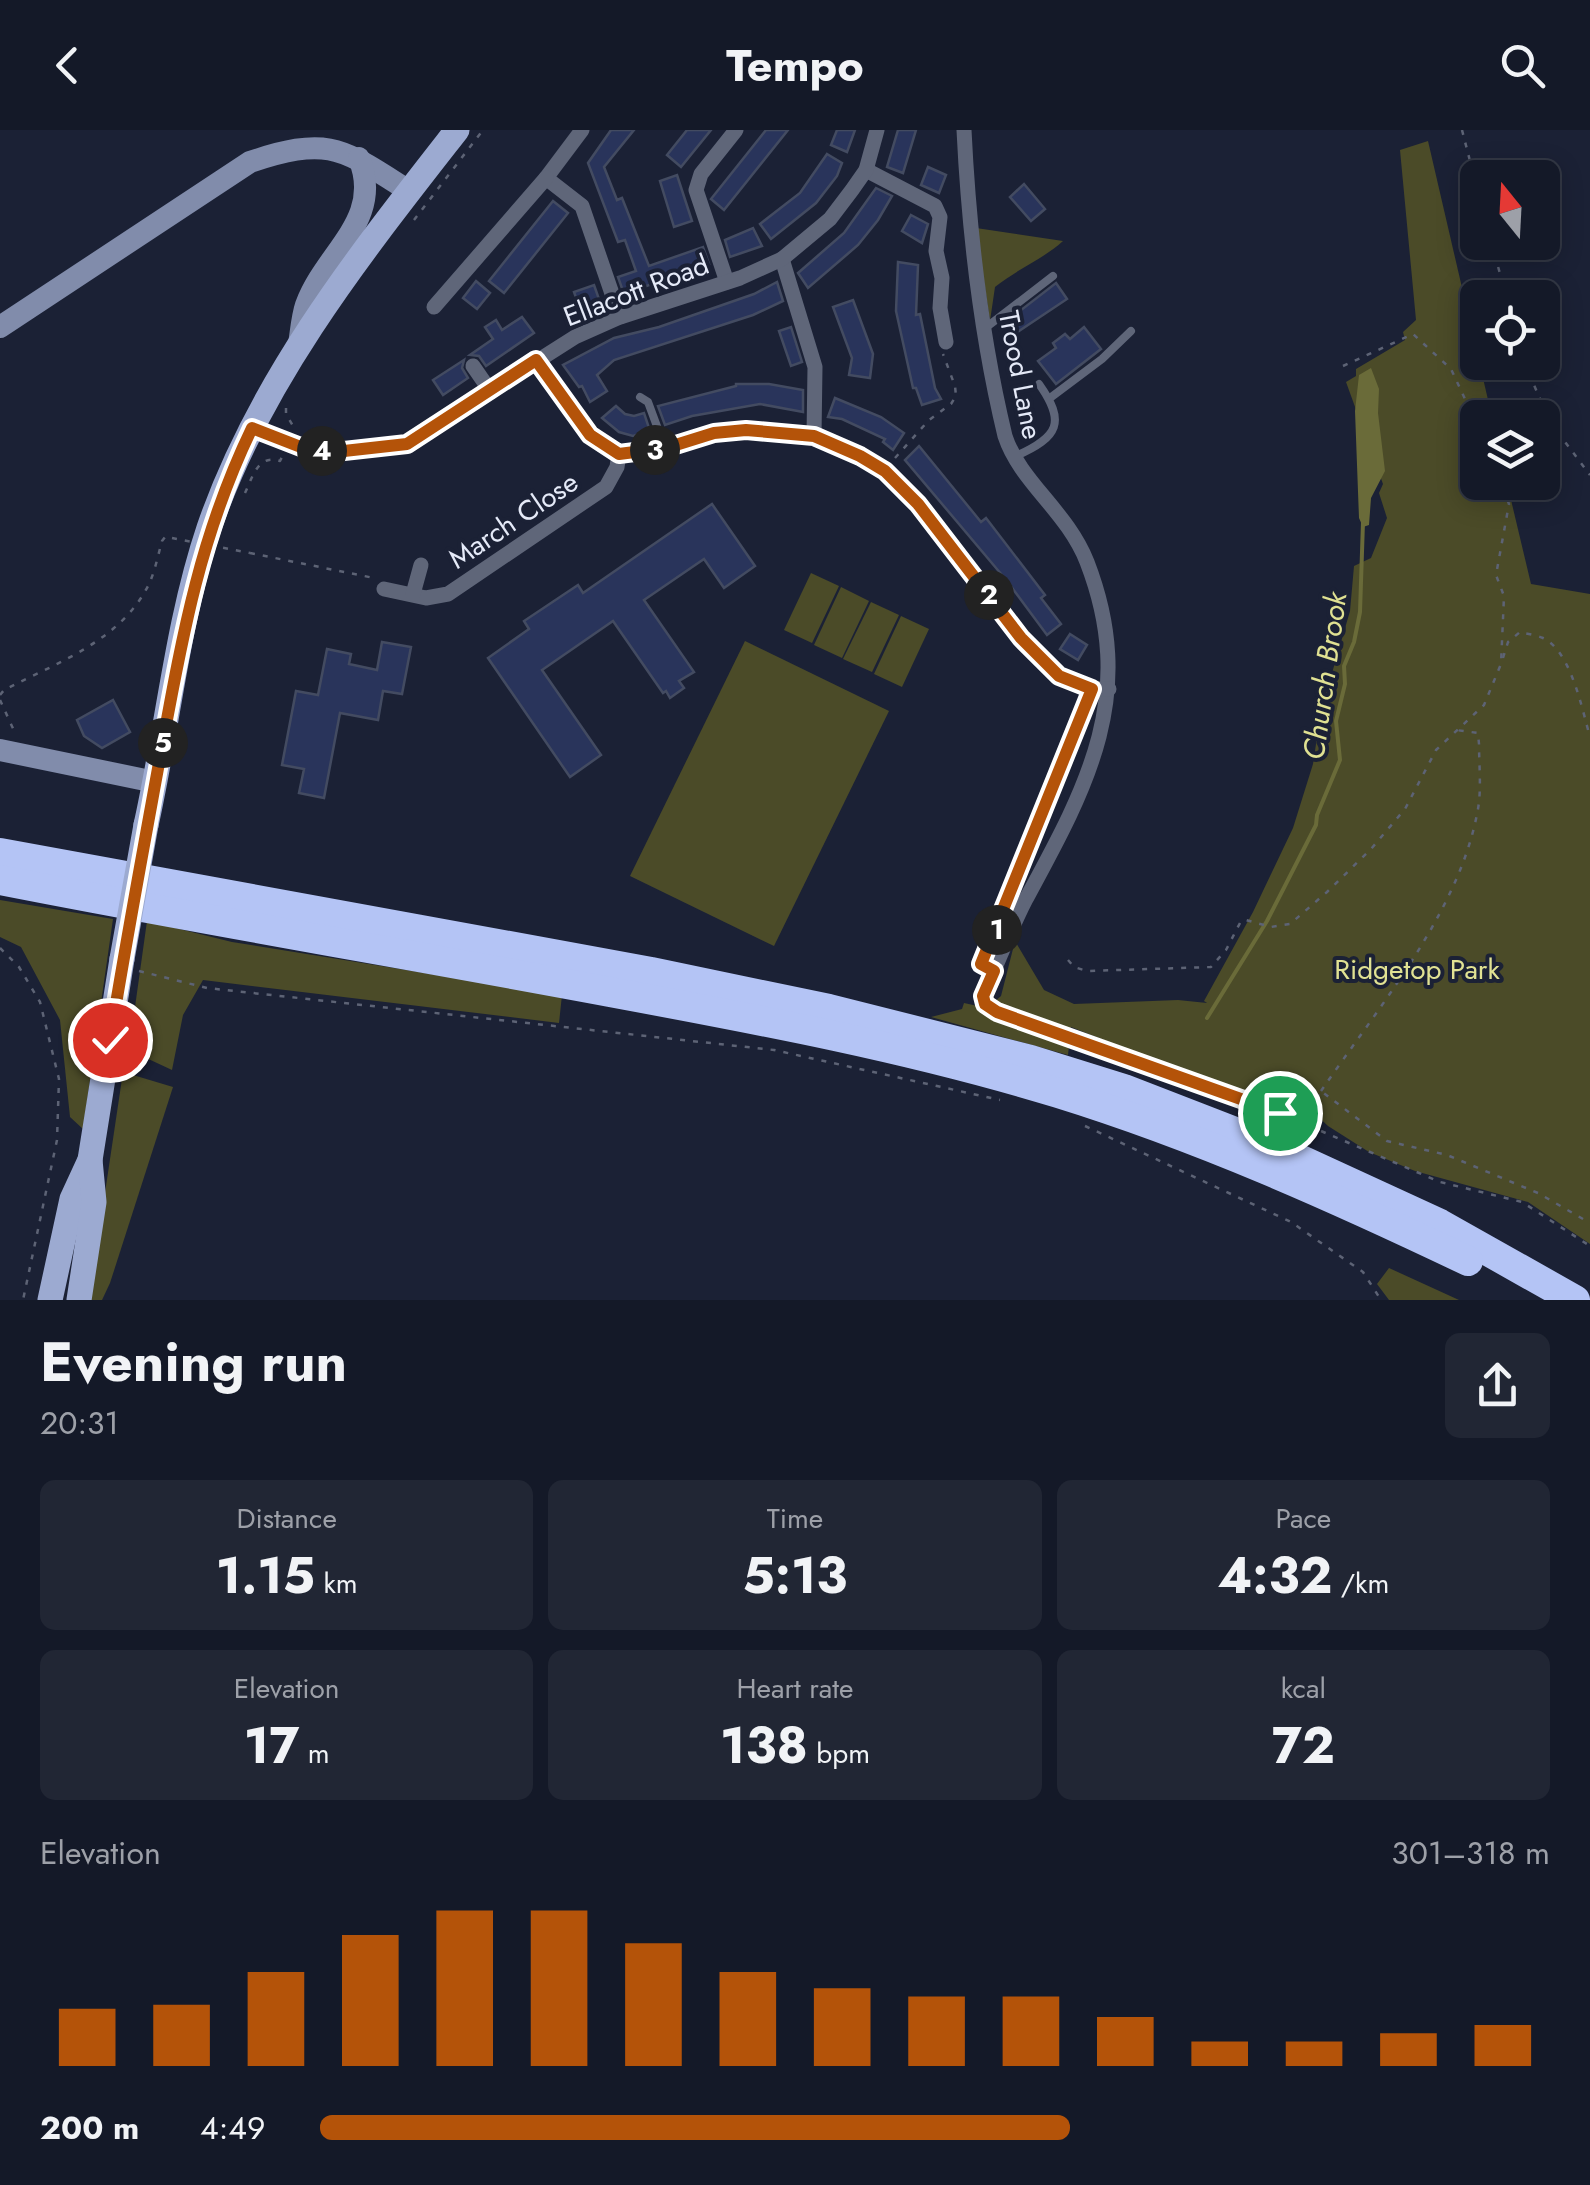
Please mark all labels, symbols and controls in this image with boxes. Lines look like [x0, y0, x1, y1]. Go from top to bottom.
text: Tempo [726, 33, 864, 98]
icon: back [40, 38, 95, 93]
icon: search [1495, 38, 1550, 93]
north arrow [1460, 160, 1560, 260]
map controls [1460, 160, 1560, 500]
street label: Ellacott Road [558, 244, 715, 337]
button: locate [1460, 280, 1560, 380]
street label: Trood Lane [988, 307, 1053, 443]
button: layers [1460, 400, 1560, 500]
pin: 3 [630, 425, 680, 475]
pin: 4 [297, 426, 347, 476]
text: 3 [646, 429, 664, 470]
text: 4 [312, 430, 332, 471]
street label: March Close [440, 462, 586, 579]
pin: 2 [964, 570, 1014, 620]
text: 2 [980, 574, 998, 615]
water label: Church Brook [1291, 588, 1358, 762]
pin: 5 [138, 718, 188, 768]
text: 5 [154, 722, 172, 763]
pin: 1 [972, 905, 1022, 955]
text: 1 [990, 909, 1004, 950]
park label: Ridgetop Park [1334, 949, 1500, 990]
pin [68, 998, 153, 1083]
icon: check [83, 1013, 138, 1068]
pin [1238, 1071, 1323, 1156]
icon: arrive [1253, 1086, 1308, 1141]
text: Evening run [40, 1322, 347, 1402]
button: share [1445, 1333, 1550, 1438]
text: 20:31 [40, 1400, 119, 1446]
text: Distance [237, 1498, 337, 1539]
text: Time [767, 1498, 823, 1539]
text: Pace [1275, 1498, 1331, 1539]
text: 1.15 [216, 1539, 315, 1612]
text: 5:13 [743, 1539, 847, 1612]
text: 4:32 [1217, 1539, 1332, 1612]
text: km [315, 1563, 358, 1604]
text: /km [1332, 1563, 1389, 1604]
text: Elevation [234, 1668, 339, 1709]
text: Heart rate [737, 1668, 853, 1709]
text: kcal [1281, 1668, 1326, 1709]
text: 17 [244, 1709, 299, 1782]
text: 138 [720, 1709, 808, 1782]
text: 72 [1272, 1709, 1335, 1782]
text: m [299, 1733, 330, 1774]
text: bpm [808, 1733, 870, 1774]
text: Elevation [40, 1830, 161, 1876]
text: 301–318 m [1391, 1830, 1550, 1876]
text: 200 m [40, 2105, 139, 2151]
text: 4:49 [200, 2105, 265, 2151]

